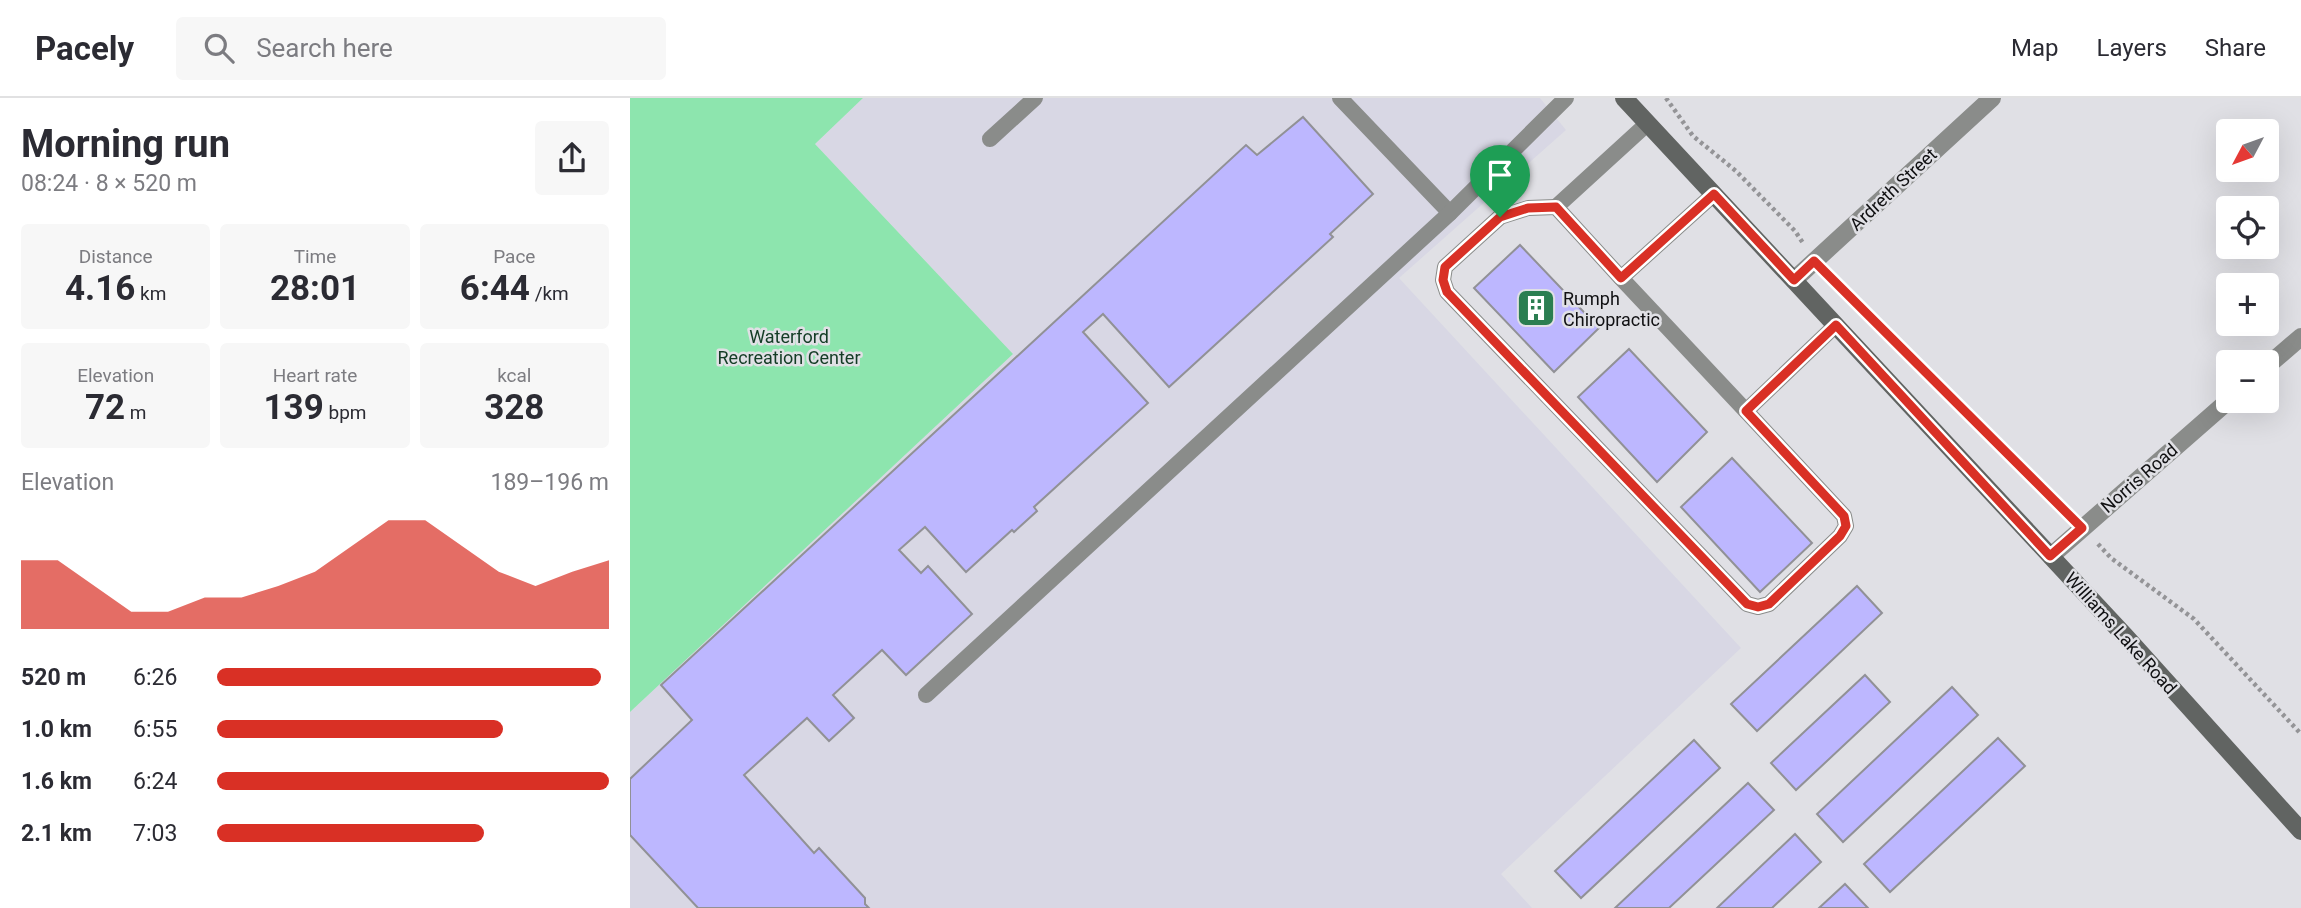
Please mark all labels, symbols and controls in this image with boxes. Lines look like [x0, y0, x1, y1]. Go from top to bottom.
search box [176, 17, 666, 80]
text: Pacely [35, 29, 134, 68]
icon: search [200, 29, 238, 67]
text: Search here [256, 33, 393, 63]
text: Map [2011, 34, 2059, 62]
text: Layers [2097, 34, 2167, 62]
text: Share [2205, 34, 2266, 62]
north arrow [2216, 119, 2278, 182]
map controls [2216, 119, 2279, 413]
button: share [535, 121, 609, 195]
text: Morning run [21, 122, 230, 166]
street label: Ardreth Street [1845, 143, 1941, 235]
pin [1470, 145, 1530, 217]
icon: arrive [1481, 156, 1519, 194]
text: 08:24 · 8 × 520 m [21, 170, 197, 197]
button: locate [2216, 196, 2279, 259]
text: Distance [79, 245, 153, 268]
text: Time [294, 245, 336, 268]
text: Pace [493, 245, 535, 268]
text: 4.16 [65, 268, 135, 309]
text: 28:01 [270, 268, 360, 309]
text: 6:44 [460, 268, 530, 309]
button: + [2216, 273, 2279, 336]
text: km [135, 282, 166, 305]
text: /km [530, 282, 569, 305]
building icon: Rumph Chiropractic [1515, 287, 1557, 329]
place label: Rumph Chiropractic [1563, 288, 1660, 330]
park label: Waterford Recreation Center [718, 326, 861, 368]
button: − [2216, 350, 2279, 413]
text: Elevation [77, 364, 154, 387]
text: Heart rate [273, 364, 357, 387]
text: kcal [497, 364, 532, 387]
text: 72 [85, 387, 125, 428]
text: 139 [264, 387, 324, 428]
text: 328 [484, 387, 544, 428]
text: m [125, 401, 146, 424]
text: bpm [324, 401, 366, 424]
street label: Norris Road [2096, 439, 2182, 517]
text: Elevation [21, 469, 114, 496]
text: 189–196 m [490, 469, 609, 496]
street label: Williams Lake Road [2061, 568, 2181, 698]
text: 520 m [21, 664, 86, 691]
text: 6:26 [133, 664, 177, 691]
text: 1.0 km [21, 716, 92, 743]
text: 6:55 [133, 716, 177, 743]
text: 1.6 km [21, 768, 92, 795]
text: 6:24 [133, 768, 177, 795]
text: 2.1 km [21, 820, 92, 847]
text: 7:03 [133, 820, 177, 847]

